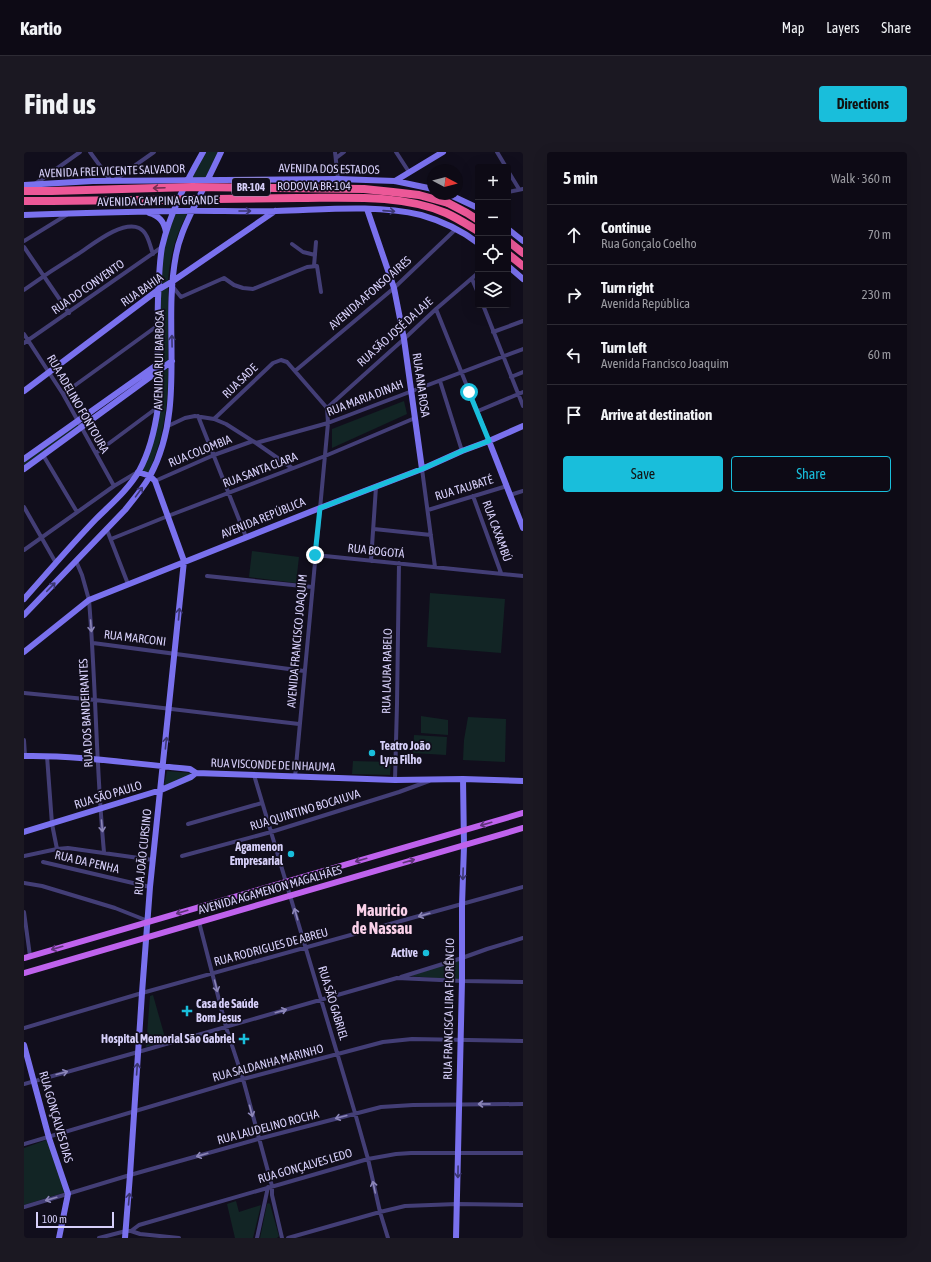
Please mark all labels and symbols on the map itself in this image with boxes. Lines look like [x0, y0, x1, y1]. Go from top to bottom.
street label: AVENIDA FREI VICENTE SALVADOR [39, 161, 185, 181]
street label: AVENIDA DOS ESTADOS [278, 161, 380, 177]
north arrow [427, 164, 463, 200]
road number: BR-104 [232, 178, 270, 196]
street label: RODOVIA BR-104 [277, 179, 351, 193]
one-way arrow [153, 184, 166, 191]
street label: AVENIDA CAMPINA GRANDE [97, 193, 219, 209]
one-way arrow [238, 207, 251, 215]
one-way arrow [382, 207, 395, 214]
street label: AVENIDA AFONSO AIRES [326, 253, 414, 333]
street label: RUA DO CONVENTO [49, 257, 127, 317]
street label: RUA BAHIA [118, 270, 166, 310]
street label: RUA SÃO JOSÉ DA LAJE [354, 294, 436, 370]
street label: AVENIDA RUI BARBOSA [151, 310, 167, 410]
one-way arrow [168, 335, 176, 348]
street label: RUA ADELINO FONTOURA [44, 352, 112, 456]
street label: RUA ANA ROSA [410, 352, 432, 418]
street label: RUA SADE [220, 361, 260, 401]
street label: RUA MARIA DINAH [325, 377, 405, 419]
route start [460, 383, 478, 401]
street label: RUA COLOMBIA [166, 432, 234, 470]
street label: RUA SANTA CLARA [221, 449, 299, 491]
street label: RUA TAUBATÉ [433, 473, 495, 503]
one-way arrow [135, 486, 143, 497]
street label: AVENIDA REPÚBLICA [219, 495, 307, 541]
street label: RUA CAXAMBÚ [479, 499, 515, 563]
street label: RUA BOGOTÁ [347, 541, 405, 561]
route end [306, 546, 324, 564]
street label: AVENIDA FRANCISCO JOAQUIM [284, 574, 310, 708]
one-way arrow [46, 582, 56, 592]
one-way arrow [176, 608, 183, 621]
one-way arrow [88, 619, 95, 632]
street label: RUA MARCONI [103, 627, 167, 649]
street label: RUA LAURA RABELO [379, 628, 395, 714]
street label: RUA DOS BANDEIRANTES [76, 658, 96, 768]
one-way arrow [162, 737, 170, 750]
place label: Teatro João Lyra Filho [380, 739, 431, 767]
marker: Teatro João Lyra Filho [367, 748, 377, 758]
street label: RUA VISCONDE DE INHAUMA [210, 756, 336, 774]
street label: RUA SÃO PAULO [73, 778, 143, 812]
street label: RUA QUINTINO BOCAIUVA [248, 787, 362, 833]
street label: RUA JOÃO CURSINO [132, 808, 154, 896]
one-way arrow [98, 819, 105, 832]
one-way arrow [479, 821, 492, 828]
place label: Agamenon Empresarial [230, 840, 284, 868]
street label: RUA DA PENHA [53, 848, 121, 876]
marker: Agamenon Empresarial [286, 849, 296, 859]
one-way arrow [354, 857, 367, 864]
one-way arrow [402, 857, 415, 864]
street label: AVENIDA AGAMENON MAGALHÃES [196, 863, 344, 917]
one-way arrow [459, 867, 466, 880]
district label: Mauricio de Nassau [352, 901, 412, 937]
one-way arrow [292, 908, 299, 921]
one-way arrow [176, 909, 189, 916]
one-way arrow [418, 912, 431, 919]
street label: RUA RODRIGUES DE ABREU [212, 925, 330, 969]
street label: RUA FRANCISCA LIRA FLORÊNCIO [441, 938, 457, 1080]
one-way arrow [51, 945, 64, 952]
place label: Active [390, 946, 419, 960]
marker: Active [421, 948, 431, 958]
street label: RUA SÃO GABRIEL [315, 964, 351, 1042]
one-way arrow [213, 980, 220, 993]
place label: Casa de Saúde Bom Jesus [196, 997, 259, 1025]
marker: Casa de Saúde Bom Jesus [181, 1005, 193, 1017]
one-way arrow [274, 1007, 287, 1014]
place label: Hospital Memorial São Gabriel [101, 1032, 236, 1046]
marker: Hospital Memorial São Gabriel [238, 1033, 250, 1045]
street label: RUA SALDANHA MARINHO [211, 1041, 325, 1085]
one-way arrow [133, 1063, 140, 1076]
one-way arrow [55, 1069, 68, 1076]
street label: RUA GONÇALVES DIAS [36, 1070, 76, 1164]
one-way arrow [478, 1100, 491, 1108]
one-way arrow [248, 1105, 256, 1118]
street label: RUA LAUDELINO ROCHA [216, 1107, 320, 1147]
one-way arrow [335, 1114, 348, 1121]
street label: RUA GONÇALVES LEDO [256, 1146, 354, 1186]
one-way arrow [196, 1152, 209, 1159]
one-way arrow [454, 1165, 462, 1178]
one-way arrow [370, 1181, 378, 1194]
one-way arrow [125, 1193, 132, 1206]
one-way arrow [45, 1196, 58, 1203]
scale bar [36, 1210, 114, 1229]

